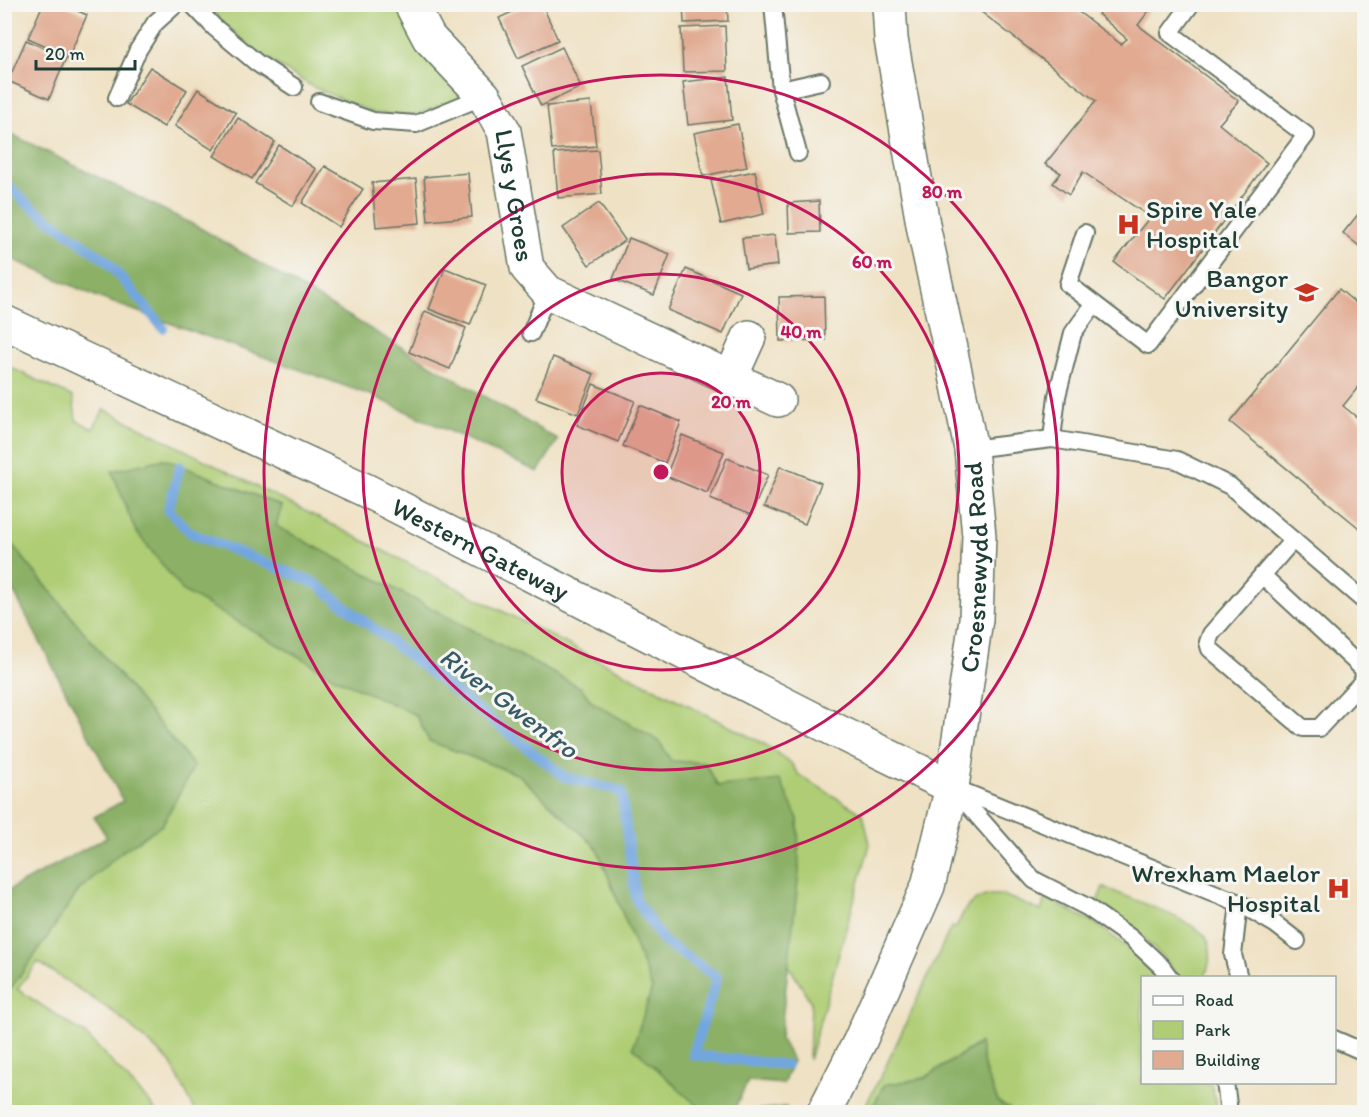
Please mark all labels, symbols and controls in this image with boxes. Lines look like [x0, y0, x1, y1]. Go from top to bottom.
scale bar [36, 33, 135, 71]
text: 20 m [45, 43, 85, 65]
street label: Llys y Groes [488, 127, 542, 264]
text: 80 m [922, 181, 963, 203]
place label: Spire Yale Hospital [1146, 193, 1257, 255]
hospital icon: Spire Yale Hospital [1115, 211, 1141, 237]
text: 60 m [852, 251, 893, 273]
place label: Bangor University [1175, 262, 1289, 324]
school or university icon: Bangor University [1293, 280, 1319, 306]
text: 40 m [780, 321, 822, 343]
text: 20 m [711, 391, 752, 413]
street label: Croesnewydd Road [953, 461, 995, 675]
centre of rings [651, 462, 671, 482]
street label: Western Gateway [387, 491, 575, 608]
water label: River Gwenfro [434, 640, 586, 766]
place label: Wrexham Maelor Hospital [1131, 857, 1321, 919]
hospital icon: Wrexham Maelor Hospital [1325, 875, 1351, 901]
legend [1141, 976, 1336, 1084]
text: Road [1195, 989, 1234, 1011]
text: Park [1195, 1019, 1230, 1041]
text: Building [1195, 1049, 1261, 1071]

